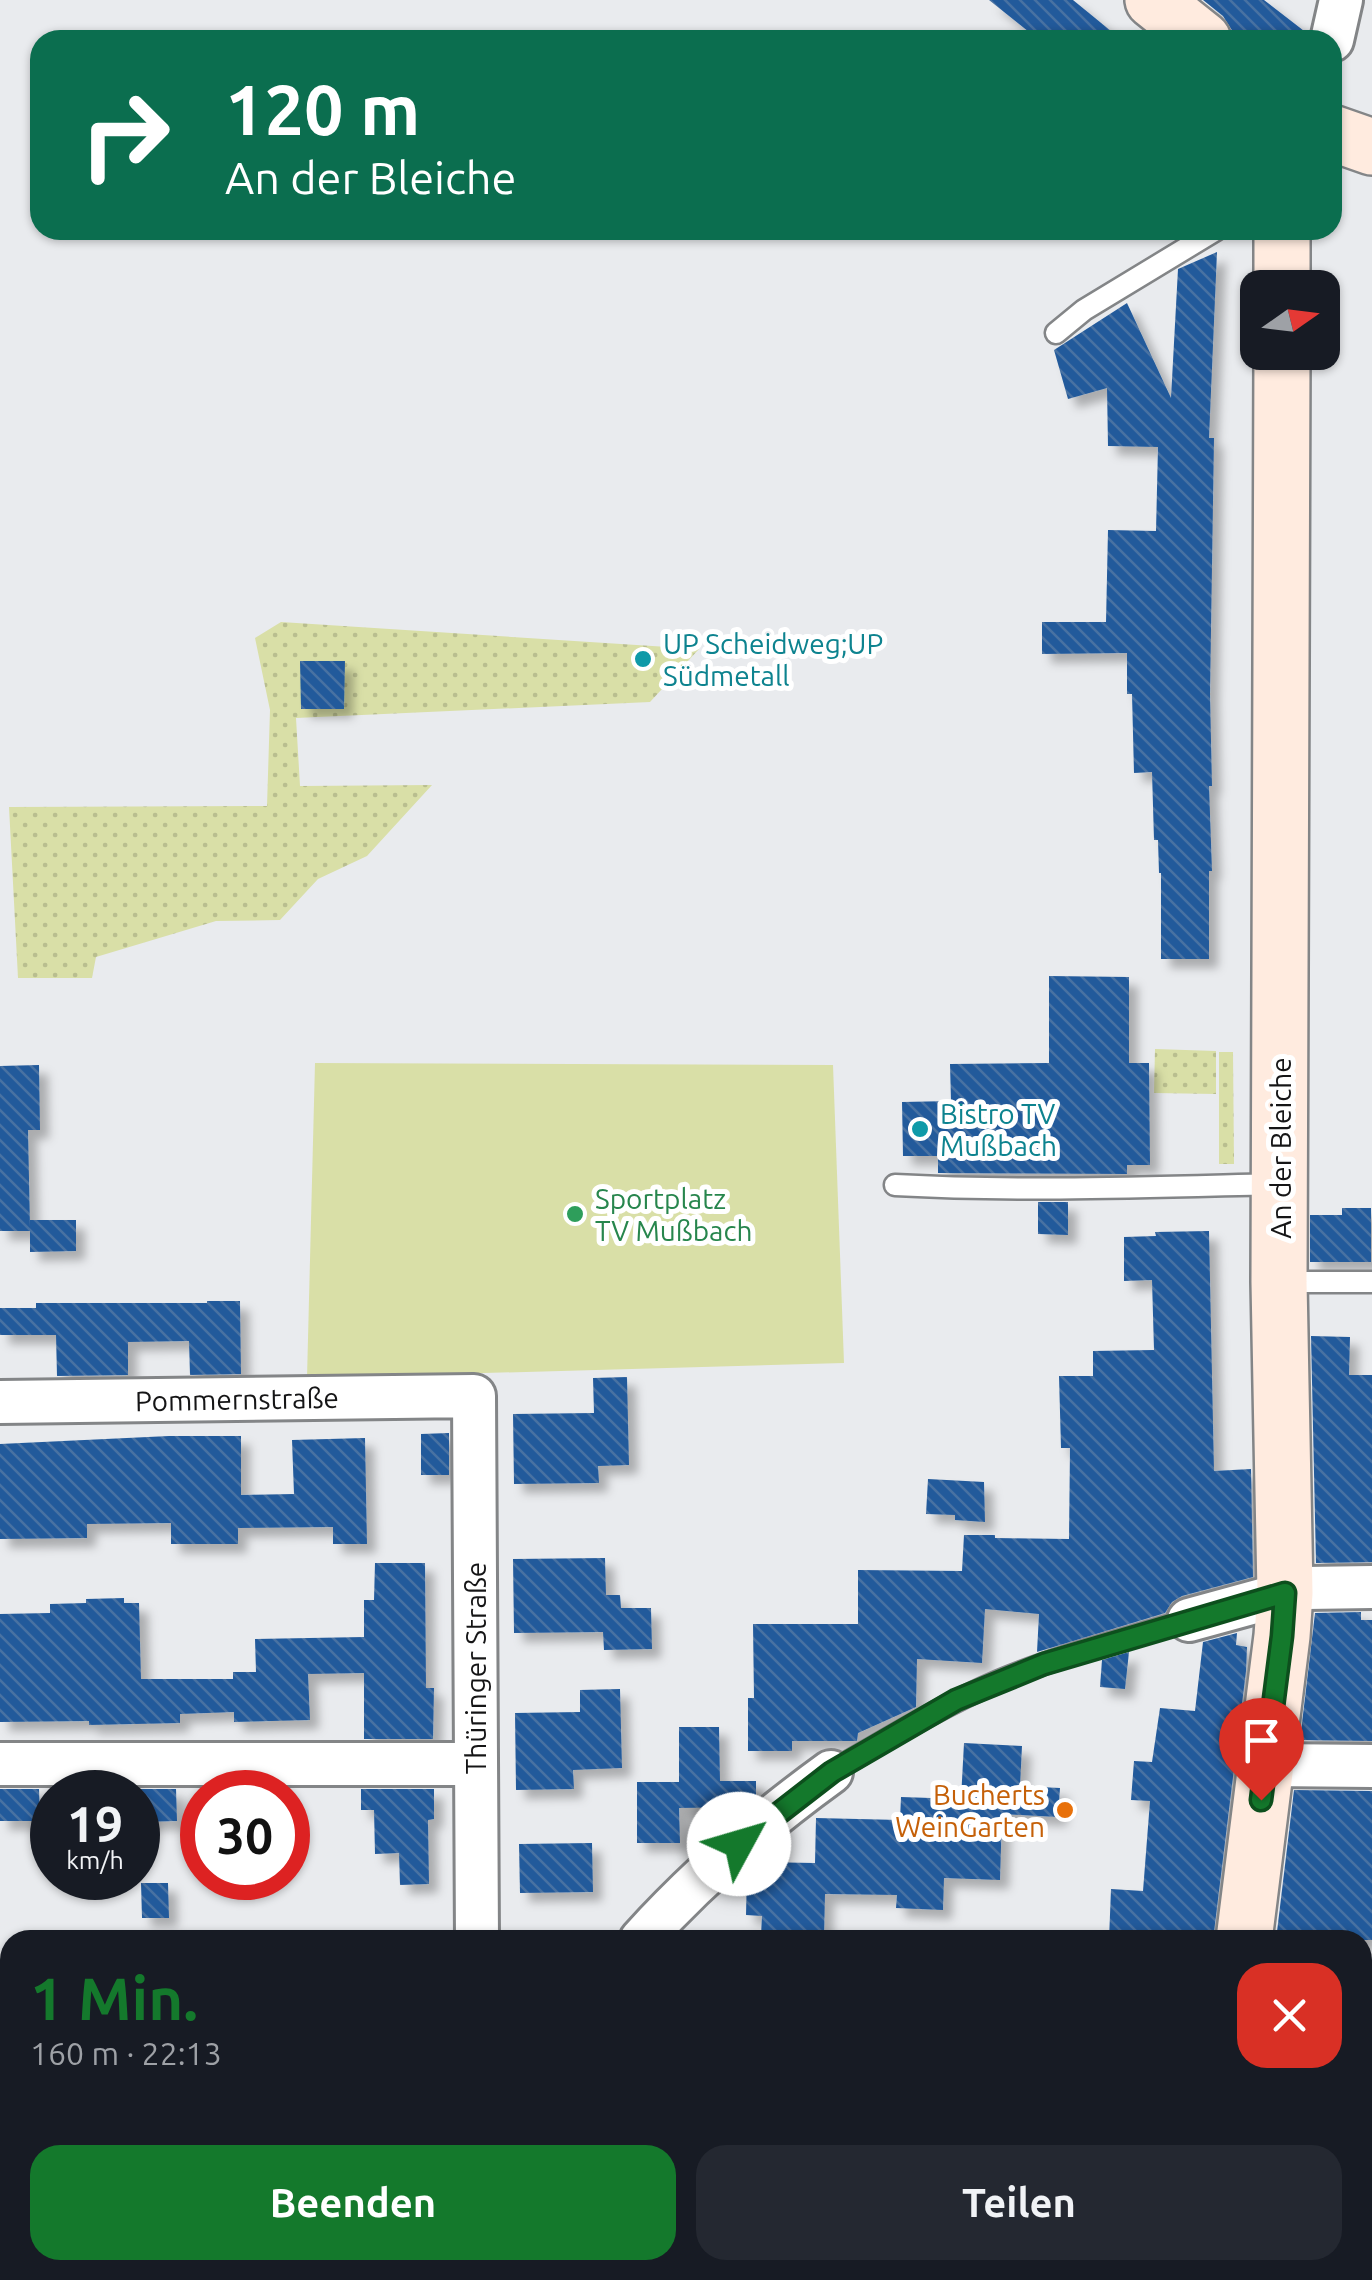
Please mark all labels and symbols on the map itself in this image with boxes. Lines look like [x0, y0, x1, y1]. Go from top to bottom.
north arrow [1240, 270, 1340, 370]
place label: UP Scheidweg;UP Südmetall [663, 628, 883, 691]
marker: UP Scheidweg;UP Südmetall [632, 648, 654, 670]
street label: An der Bleiche [1265, 1057, 1296, 1239]
place label: Bistro TV Mußbach [940, 1098, 1057, 1161]
marker: Bistro TV Mußbach [909, 1118, 931, 1140]
place label: Sportplatz TV Mußbach [595, 1183, 753, 1246]
marker: Sportplatz TV Mußbach [564, 1203, 586, 1225]
street label: Pommernstraße [135, 1382, 339, 1416]
street label: Thüringer Straße [460, 1562, 491, 1774]
pin [1219, 1698, 1304, 1801]
speed limit sign: 30 [180, 1770, 310, 1900]
place label: Bucherts WeinGarten [895, 1779, 1045, 1842]
position arrow [687, 1792, 791, 1896]
marker: Bucherts WeinGarten [1054, 1799, 1076, 1821]

